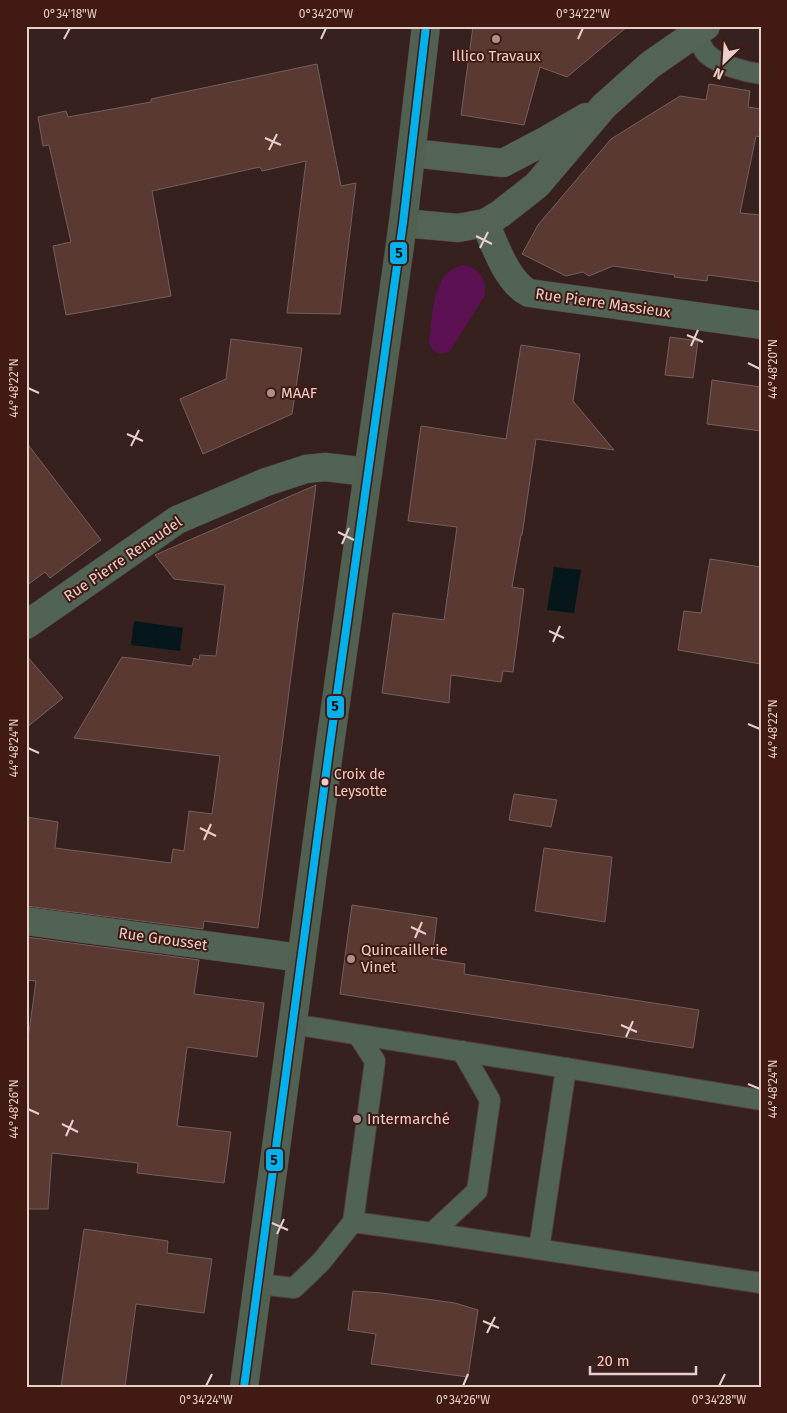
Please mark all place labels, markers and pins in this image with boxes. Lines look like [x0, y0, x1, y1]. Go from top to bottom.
marker: Illico Travaux [490, 33, 502, 45]
place label: Illico Travaux [452, 47, 541, 65]
place label: MAAF [281, 384, 317, 402]
marker: MAAF [265, 387, 277, 399]
place label: Croix de Leysotte [334, 766, 387, 800]
marker: Croix de Leysotte [320, 777, 330, 787]
place label: Quincaillerie Vinet [361, 941, 448, 976]
marker: Quincaillerie Vinet [345, 953, 357, 965]
place label: Intermarché [367, 1110, 450, 1128]
marker: Intermarché [351, 1113, 363, 1125]

